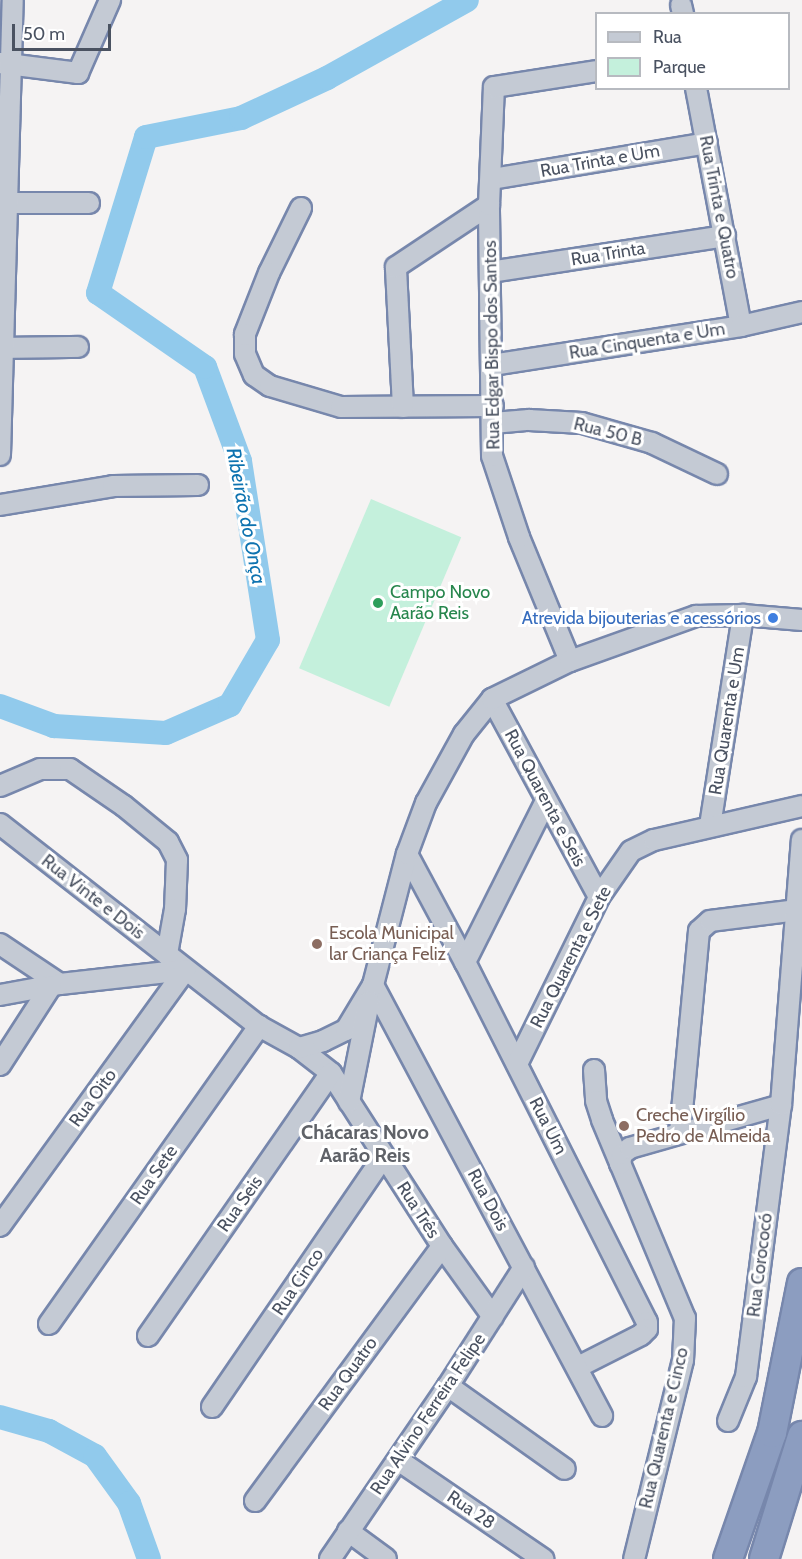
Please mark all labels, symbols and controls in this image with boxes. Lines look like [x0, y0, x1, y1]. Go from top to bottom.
scale bar [15, 12, 114, 50]
legend [595, 12, 790, 90]
text: 50 m [23, 23, 65, 45]
text: Rua [653, 26, 682, 48]
text: Parque [653, 56, 706, 78]
street label: Rua Trinta e Quatro [695, 134, 743, 280]
street label: Rua Trinta e Um [539, 140, 661, 182]
street label: Rua Trinta [569, 237, 647, 271]
street label: Rua Edgar Bispo dos Santos [479, 240, 505, 450]
street label: Rua Cinquenta e Um [568, 318, 726, 364]
street label: Rua 50 B [571, 413, 645, 451]
water label: Ribeirão do Onça [221, 446, 271, 586]
place label: Campo Novo Aarão Reis [390, 582, 490, 624]
marker: Campo Novo Aarão Reis [371, 596, 385, 610]
place label: Atrevida bijouterias e acessórios [522, 607, 761, 629]
marker: Atrevida bijouterias e acessórios [766, 611, 780, 625]
street label: Rua Quarenta e Um [705, 645, 749, 797]
street label: Rua Quarenta e Seis [500, 726, 590, 870]
street label: Rua Vinte e Dois [37, 850, 149, 944]
street label: Rua Quarenta e Sete [526, 883, 616, 1031]
place label: Escola Municipal lar Criança Feliz [329, 923, 454, 966]
marker: Escola Municipal lar Criança Feliz [310, 937, 324, 951]
street label: Rua Oito [65, 1065, 121, 1131]
street label: Rua Um [524, 1094, 572, 1158]
place label: Creche Virgílio Pedro de Almeida [636, 1105, 771, 1148]
marker: Creche Virgílio Pedro de Almeida [617, 1119, 631, 1133]
district label: Chácaras Novo Aarão Reis [301, 1120, 429, 1167]
street label: Rua Sete [126, 1141, 182, 1209]
street label: Rua Dois [463, 1165, 513, 1235]
street label: Rua Seis [213, 1172, 267, 1236]
street label: Rua Três [392, 1178, 444, 1242]
street label: Rua Corococó [743, 1212, 777, 1318]
street label: Rua Cinco [268, 1244, 328, 1320]
street label: Rua Alvino Ferreira Felipe [366, 1329, 490, 1499]
street label: Rua Quatro [314, 1333, 382, 1415]
street label: Rua Quarenta e Cinco [635, 1345, 693, 1511]
street label: Rua 28 [443, 1486, 499, 1534]

